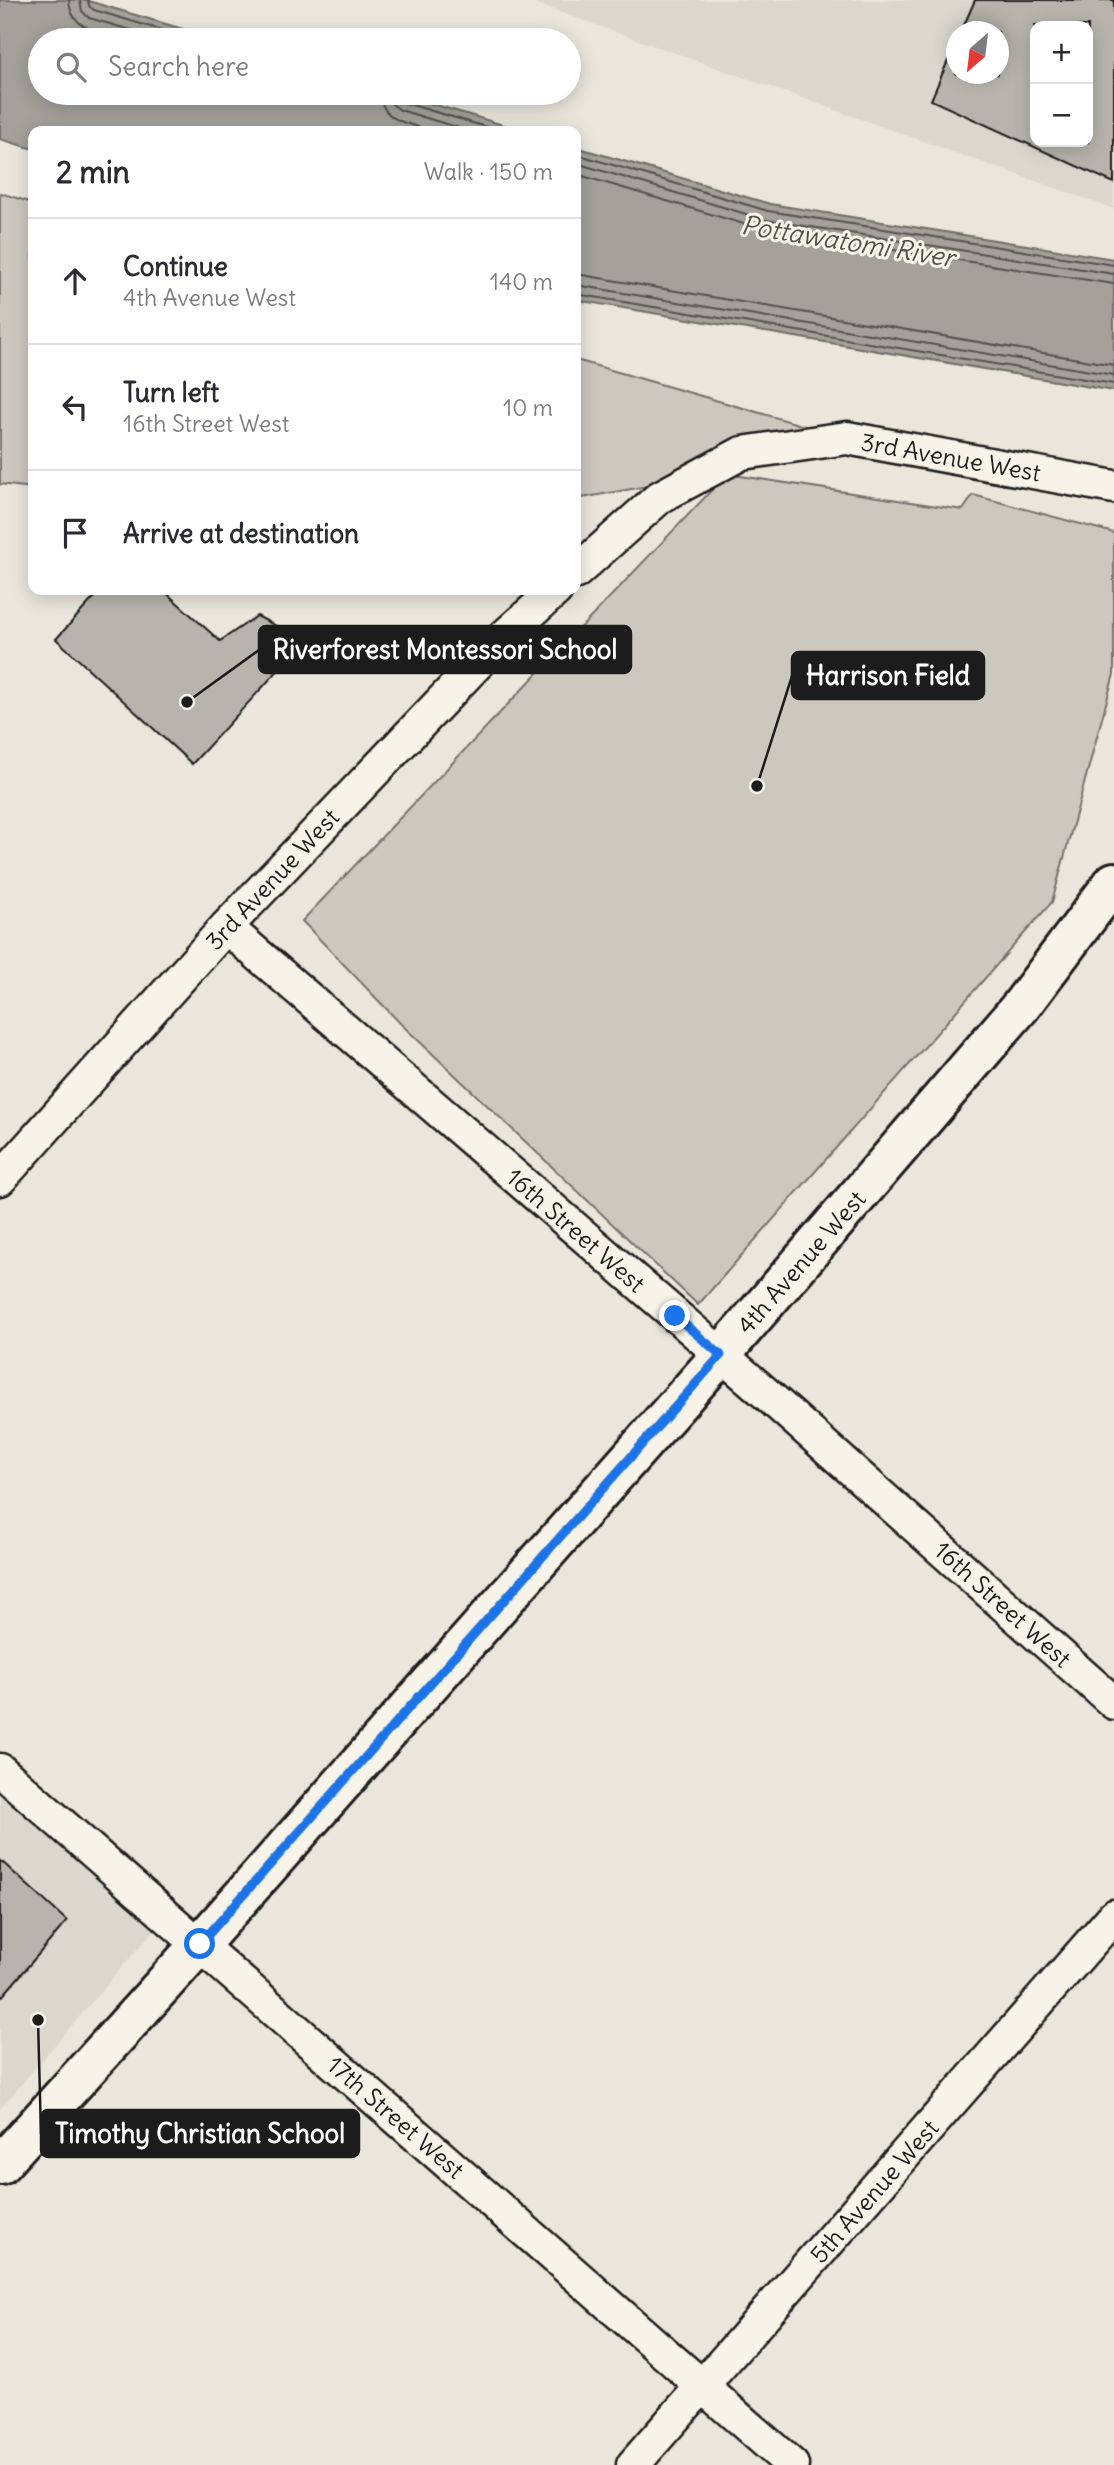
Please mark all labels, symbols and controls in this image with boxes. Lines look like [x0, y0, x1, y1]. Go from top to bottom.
north arrow [946, 21, 1009, 84]
map controls [1030, 21, 1093, 147]
button: + [1030, 21, 1093, 84]
search box [28, 28, 581, 105]
icon: search [52, 48, 90, 86]
text: Search here [108, 50, 249, 83]
button: − [1030, 84, 1093, 147]
text: 2 min [56, 153, 130, 191]
text: Walk · 150 m [424, 157, 553, 186]
water label: Pottawatomi River [739, 208, 960, 275]
text: Continue [123, 250, 228, 283]
icon: ahead [56, 262, 94, 300]
text: 140 m [490, 267, 553, 296]
text: 4th Avenue West [123, 283, 296, 312]
text: Turn left [123, 376, 219, 409]
icon: left [56, 388, 94, 426]
text: 10 m [503, 393, 553, 422]
text: 16th Street West [123, 409, 289, 438]
street label: 3rd Avenue West [859, 426, 1043, 488]
icon: arrive [56, 514, 94, 552]
text: Arrive at destination [123, 517, 359, 550]
callout: Riverforest Montessori School [259, 626, 631, 673]
text: Riverforest Montessori School [273, 633, 617, 666]
callout: Harrison Field [792, 652, 984, 699]
text: Harrison Field [806, 659, 970, 692]
street label: 3rd Avenue West [199, 802, 345, 956]
street label: 16th Street West [501, 1162, 651, 1298]
street label: 4th Avenue West [730, 1184, 872, 1340]
route end [659, 1300, 690, 1331]
street label: 16th Street West [928, 1535, 1078, 1673]
route start [184, 1928, 215, 1959]
street label: 17th Street West [321, 2049, 471, 2185]
callout: Timothy Christian School [41, 2110, 359, 2157]
street label: 5th Avenue West [803, 2113, 945, 2269]
text: Timothy Christian School [55, 2117, 345, 2150]

